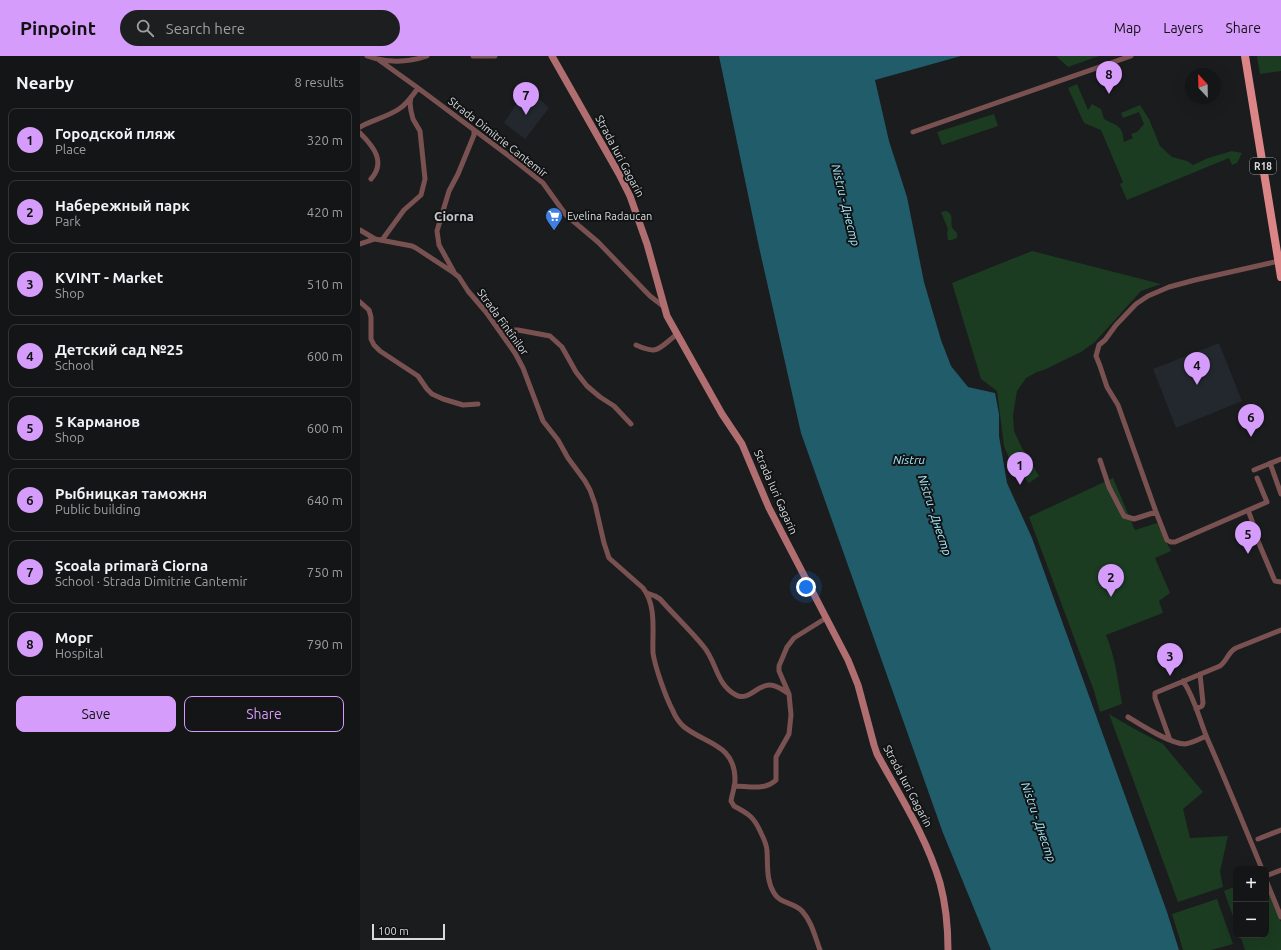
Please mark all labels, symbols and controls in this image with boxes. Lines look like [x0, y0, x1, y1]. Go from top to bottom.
search box [120, 10, 400, 46]
text: Pinpoint [20, 17, 96, 39]
icon: search [134, 17, 156, 39]
text: Search here [166, 20, 245, 37]
text: Map [1114, 20, 1141, 36]
text: Layers [1163, 20, 1203, 36]
text: Share [1225, 20, 1261, 36]
pin: 8 [1096, 61, 1122, 94]
north arrow [1185, 68, 1221, 104]
text: Nearby [16, 73, 74, 92]
text: 8 results [294, 75, 344, 89]
pin: 7 [513, 82, 539, 115]
street label: Strada Dimitrie Cantemir [446, 95, 551, 180]
street label: Strada Iuri Gagarin [593, 113, 647, 199]
text: Городской пляж [55, 125, 175, 142]
text: 1 [26, 133, 34, 147]
text: 320 m [307, 133, 343, 147]
text: Place [55, 142, 86, 156]
road number: R18 [1250, 158, 1276, 174]
water label: Nistru - Днестр [830, 163, 862, 247]
text: Набережный парк [55, 197, 190, 214]
text: 2 [26, 205, 34, 219]
text: 420 m [307, 205, 343, 219]
supermarket icon: Evelina Radaucan [544, 206, 564, 231]
district label: Ciorna [434, 209, 474, 223]
place label: Evelina Radaucan [567, 210, 652, 222]
text: Park [55, 214, 81, 228]
text: KVINT - Market [55, 269, 163, 286]
text: 3 [26, 277, 34, 291]
text: 510 m [307, 277, 343, 291]
text: Shop [55, 286, 84, 300]
street label: Strada Fîntînilor [475, 287, 531, 358]
text: Детский сад №25 [55, 341, 183, 358]
text: 4 [26, 349, 34, 363]
text: 600 m [307, 349, 343, 363]
pin: 4 [1184, 352, 1210, 385]
text: School [55, 358, 94, 372]
pin: 6 [1238, 404, 1264, 437]
text: 5 Карманов [55, 413, 140, 430]
text: 5 [26, 421, 34, 435]
text: 600 m [307, 421, 343, 435]
text: Shop [55, 430, 84, 444]
street label: Strada Iuri Gagarin [752, 448, 800, 536]
pin: 1 [1007, 452, 1033, 485]
water label: Nistru [893, 453, 926, 466]
water label: Nistru - Днестр [916, 473, 954, 557]
text: Рыбницкая таможня [55, 485, 207, 502]
text: 6 [26, 493, 34, 507]
text: 640 m [307, 493, 343, 507]
text: Public building [55, 502, 141, 516]
pin: 5 [1235, 521, 1261, 554]
text: Școala primară Ciorna [55, 557, 208, 574]
pin: 2 [1098, 564, 1124, 597]
text: 7 [26, 565, 34, 579]
text: 750 m [307, 565, 343, 579]
text: School · Strada Dimitrie Cantemir [55, 574, 248, 588]
your location [796, 577, 816, 597]
text: Морг [55, 629, 93, 646]
text: 8 [26, 637, 34, 651]
text: 790 m [307, 637, 343, 651]
pin: 3 [1157, 643, 1183, 676]
text: Hospital [55, 646, 103, 660]
button: Save [16, 696, 176, 732]
button: Share [184, 696, 344, 732]
street label: Strada Iuri Gagarin [881, 743, 935, 829]
water label: Nistru - Днестр [1019, 780, 1059, 864]
map controls [1233, 866, 1269, 938]
button: + [1233, 866, 1269, 902]
button: − [1233, 902, 1269, 938]
scale bar [372, 922, 445, 941]
text: 100 m [378, 925, 409, 937]

